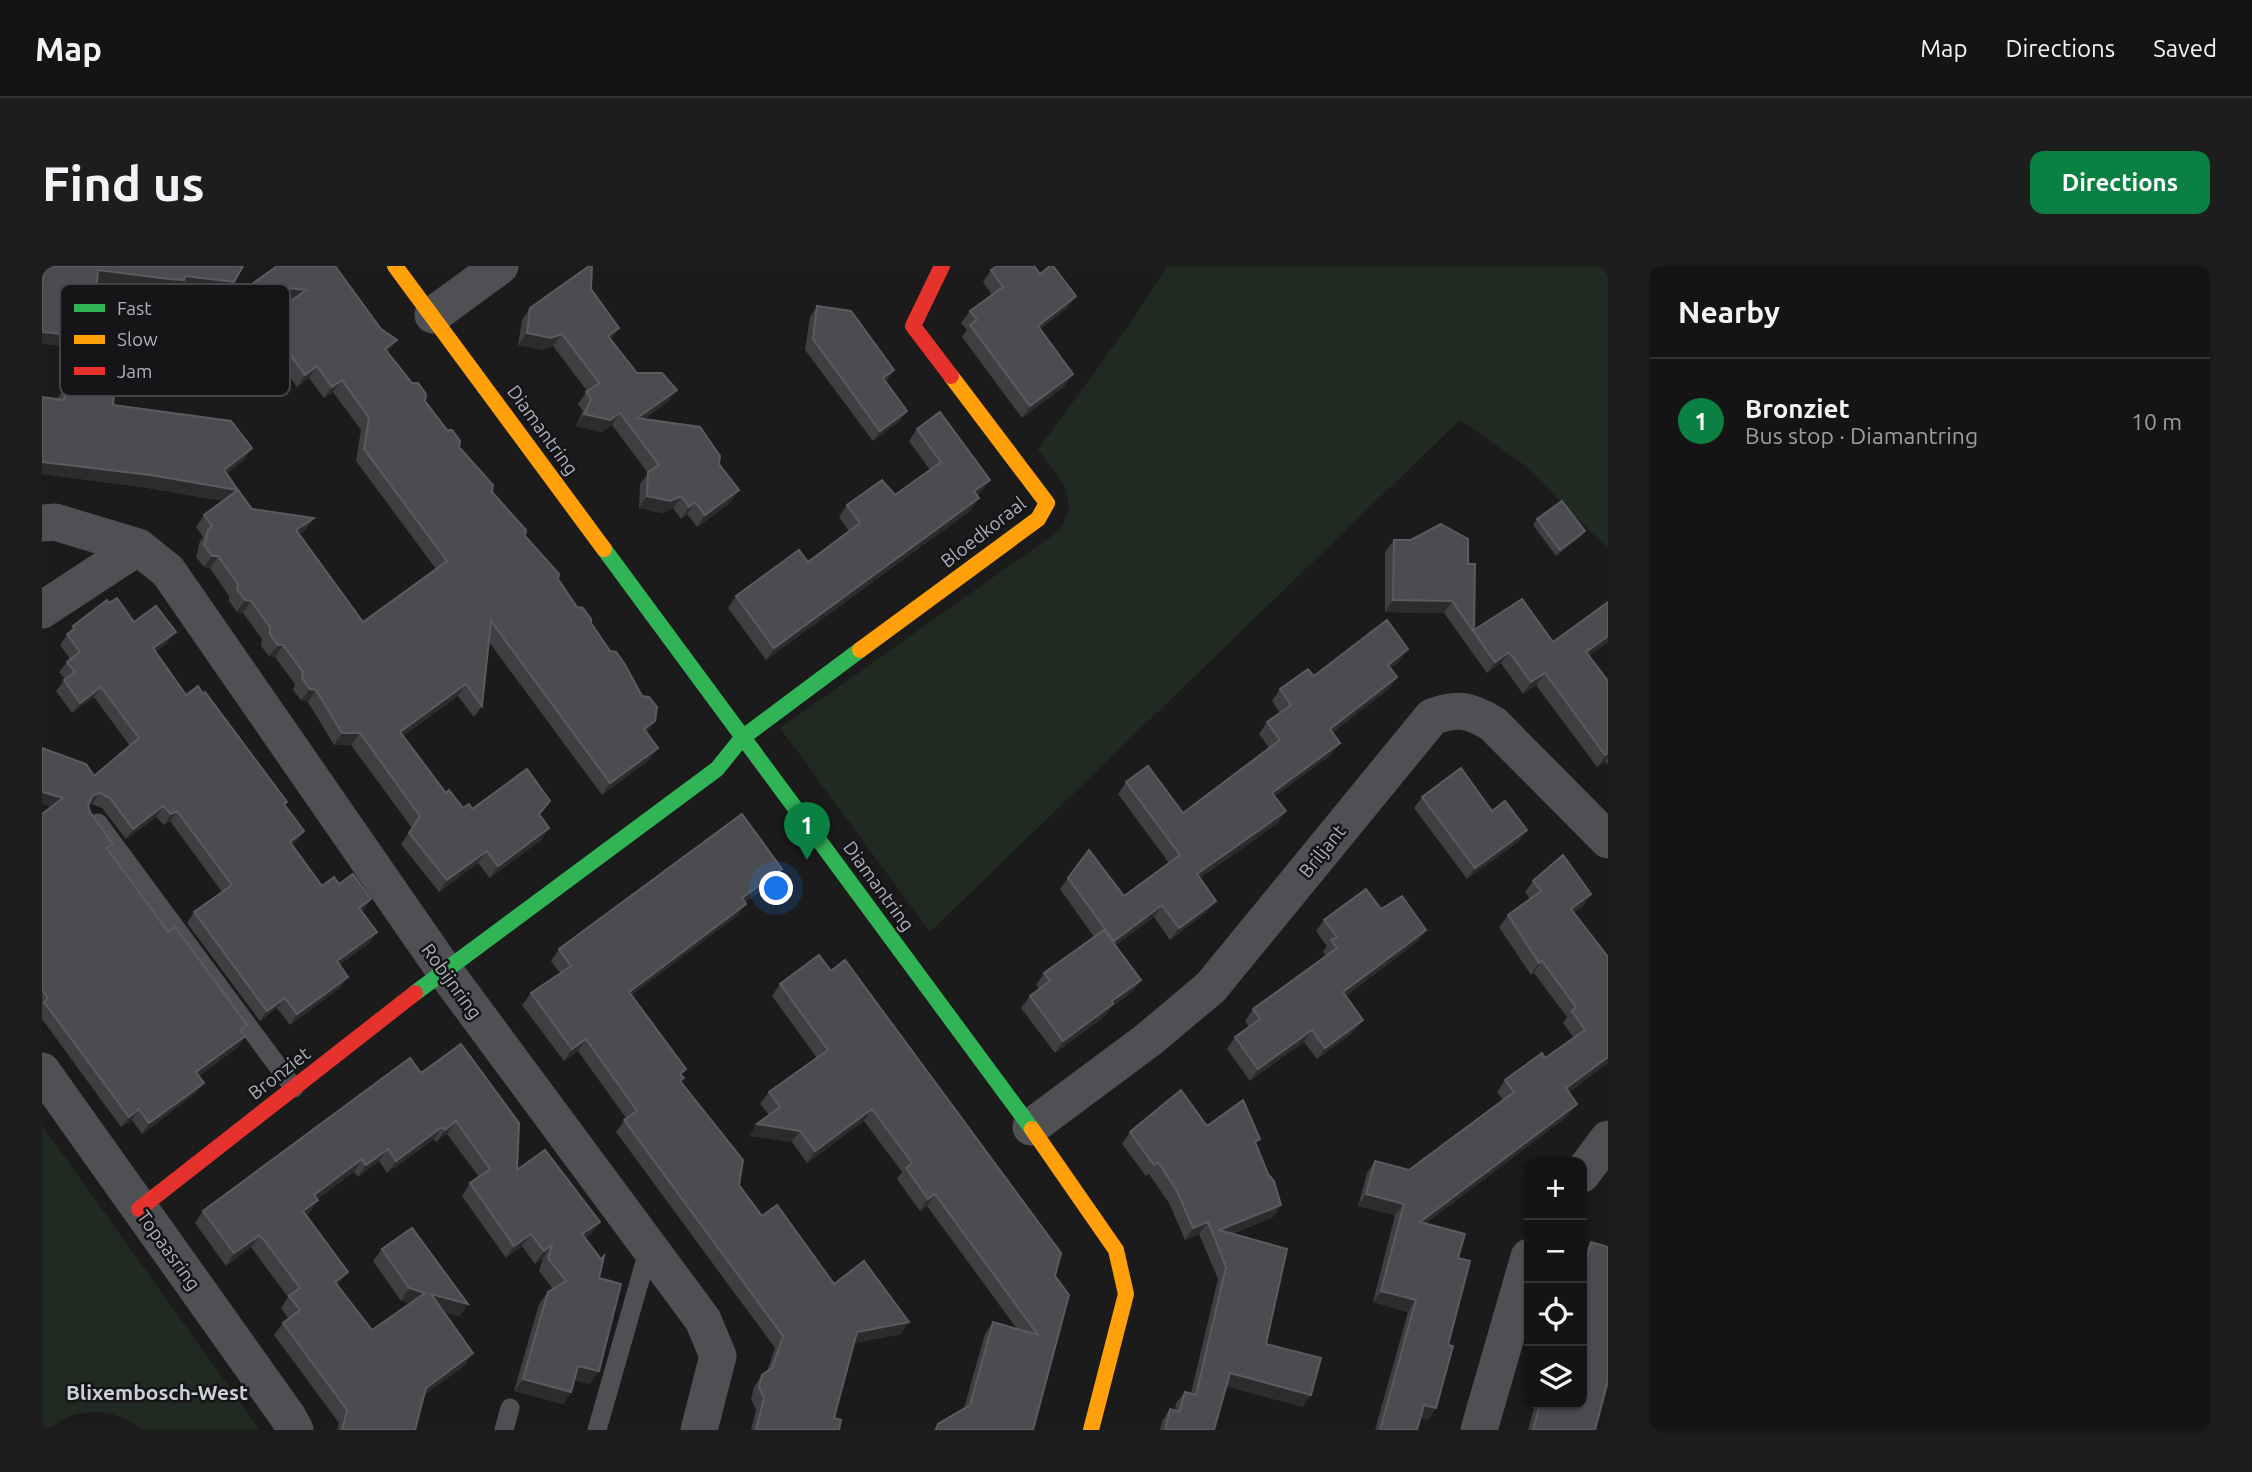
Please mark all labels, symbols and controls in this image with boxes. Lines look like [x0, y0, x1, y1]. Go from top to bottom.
text: Map [35, 30, 102, 67]
text: Map [1920, 35, 1967, 62]
text: Directions [2005, 35, 2115, 62]
text: Saved [2153, 35, 2217, 62]
button: Directions [2030, 151, 2210, 214]
text: Find us [42, 155, 205, 210]
legend [60, 284, 290, 396]
text: Nearby [1678, 295, 1780, 329]
text: Fast [117, 297, 152, 319]
text: Slow [117, 328, 158, 350]
text: Jam [117, 360, 153, 382]
street label: Diamantring [503, 381, 583, 479]
text: Bronziet [1745, 394, 1850, 423]
text: 1 [1695, 409, 1707, 434]
text: 10 m [2131, 409, 2182, 434]
text: Bus stop · Diamantring [1745, 423, 1978, 448]
street label: Bloedkoraal [936, 492, 1030, 572]
pin: 1 [784, 802, 830, 860]
street label: Briljant [1294, 820, 1350, 882]
street label: Diamantring [839, 837, 919, 935]
your location [759, 871, 793, 905]
street label: Robijnring [417, 939, 487, 1023]
street label: Bronziet [244, 1042, 315, 1104]
map controls [1524, 1157, 1587, 1409]
button: + [1524, 1157, 1587, 1220]
street label: Topaasring [133, 1206, 205, 1294]
button: − [1524, 1220, 1587, 1283]
button: locate [1524, 1283, 1587, 1346]
button: layers [1524, 1346, 1587, 1409]
district label: Blixembosch-West [66, 1380, 248, 1404]

